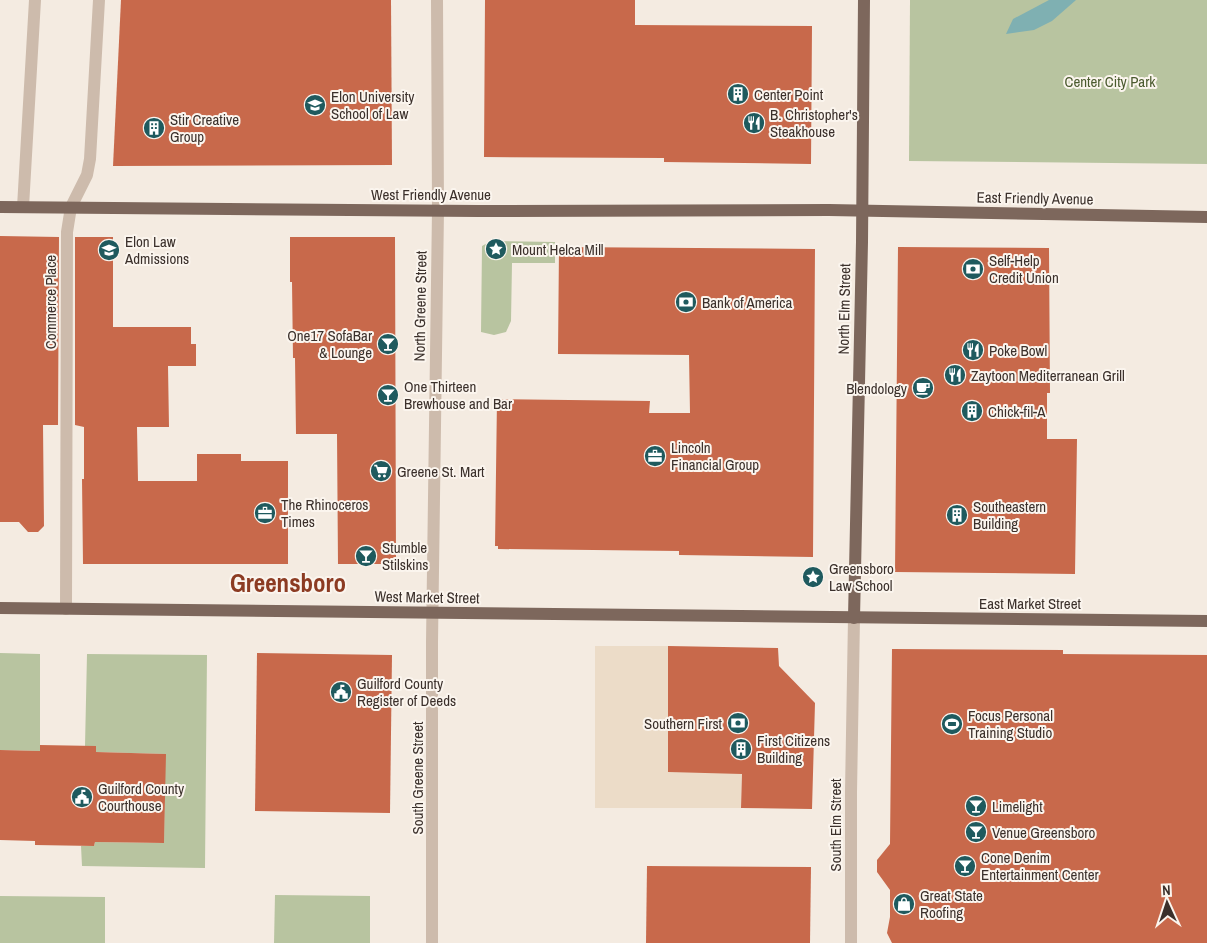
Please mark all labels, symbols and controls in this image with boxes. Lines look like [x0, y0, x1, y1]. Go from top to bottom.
park label: Center City Park [1065, 71, 1156, 92]
building icon: Center Point [726, 82, 750, 106]
place label: Center Point [754, 84, 824, 105]
place label: Elon University School of Law [331, 86, 415, 124]
school or university icon: Elon University School of Law [303, 93, 327, 117]
place label: B. Christopher's Steakhouse [770, 104, 858, 142]
place label: Stir Creative Group [170, 109, 239, 147]
restaurant icon: B. Christopher's Steakhouse [742, 111, 766, 135]
building icon: Stir Creative Group [142, 116, 166, 140]
street label: West Friendly Avenue [371, 184, 491, 205]
street label: East Friendly Avenue [976, 186, 1094, 210]
place label: Elon Law Admissions [124, 231, 189, 269]
place icon: Mount Helca Mill [484, 237, 508, 261]
school or university icon: Elon Law Admissions [97, 238, 121, 262]
place label: Mount Helca Mill [512, 239, 604, 260]
street label: North Greene Street [409, 250, 431, 362]
place label: Self-Help Credit Union [989, 250, 1059, 288]
street label: Commerce Place [40, 255, 61, 349]
bank icon: Self-Help Credit Union [961, 257, 985, 281]
street label: North Elm Street [833, 263, 855, 355]
bank icon: Bank of America [674, 290, 698, 314]
place label: Bank of America [702, 292, 792, 313]
place label: One17 SofaBar & Lounge [287, 325, 372, 363]
bar icon: One17 SofaBar & Lounge [376, 332, 400, 356]
restaurant icon: Poke Bowl [961, 338, 985, 362]
place label: Poke Bowl [989, 340, 1047, 361]
restaurant icon: Zaytoon Mediterranean Grill [943, 363, 967, 387]
place label: Zaytoon Mediterranean Grill [971, 365, 1125, 386]
place label: One Thirteen Brewhouse and Bar [404, 376, 512, 414]
cafe icon: Blendology [911, 376, 935, 400]
place label: Blendology [846, 378, 908, 399]
bar icon: One Thirteen Brewhouse and Bar [376, 383, 400, 407]
building icon: Chick-fil-A [960, 399, 984, 423]
place label: Chick-fil-A [988, 401, 1046, 422]
place label: Lincoln Financial Group [671, 437, 759, 475]
office icon: Lincoln Financial Group [643, 444, 667, 468]
supermarket icon: Greene St. Mart [369, 459, 393, 483]
place label: Greene St. Mart [397, 461, 485, 482]
place label: The Rhinoceros Times [281, 494, 369, 532]
place label: Southeastern Building [973, 496, 1046, 534]
office icon: The Rhinoceros Times [253, 501, 277, 525]
building icon: Southeastern Building [945, 503, 969, 527]
place label: Stumble Stilskins [382, 537, 429, 575]
bar icon: Stumble Stilskins [354, 544, 378, 568]
place label: Greensboro Law School [829, 558, 894, 596]
place icon: Greensboro Law School [801, 565, 825, 589]
district label: Greensboro [230, 566, 346, 600]
street label: West Market Street [374, 586, 480, 608]
street label: East Market Street [979, 593, 1082, 614]
place label: Guilford County Register of Deeds [357, 673, 456, 711]
public building icon: Guilford County Register of Deeds [329, 680, 353, 704]
place label: Focus Personal Training Studio [968, 705, 1053, 743]
bank icon: Southern First [726, 711, 750, 735]
sports icon: Focus Personal Training Studio [940, 712, 964, 736]
place label: Southern First [644, 713, 723, 734]
street label: South Greene Street [407, 721, 428, 834]
place label: First Citizens Building [757, 730, 830, 768]
building icon: First Citizens Building [729, 737, 753, 761]
place label: Guilford County Courthouse [98, 778, 185, 816]
street label: South Elm Street [825, 778, 846, 872]
public building icon: Guilford County Courthouse [70, 785, 94, 809]
bar icon: Limelight [964, 794, 988, 818]
place label: Limelight [992, 796, 1043, 817]
bar icon: Venue Greensboro [964, 820, 988, 844]
place label: Venue Greensboro [992, 822, 1095, 843]
place label: Cone Denim Entertainment Center [981, 847, 1099, 885]
bar icon: Cone Denim Entertainment Center [953, 854, 977, 878]
north arrow [1142, 878, 1192, 928]
text: N [1162, 881, 1171, 899]
place label: Great State Roofing [920, 885, 983, 923]
shop icon: Great State Roofing [892, 892, 916, 916]

